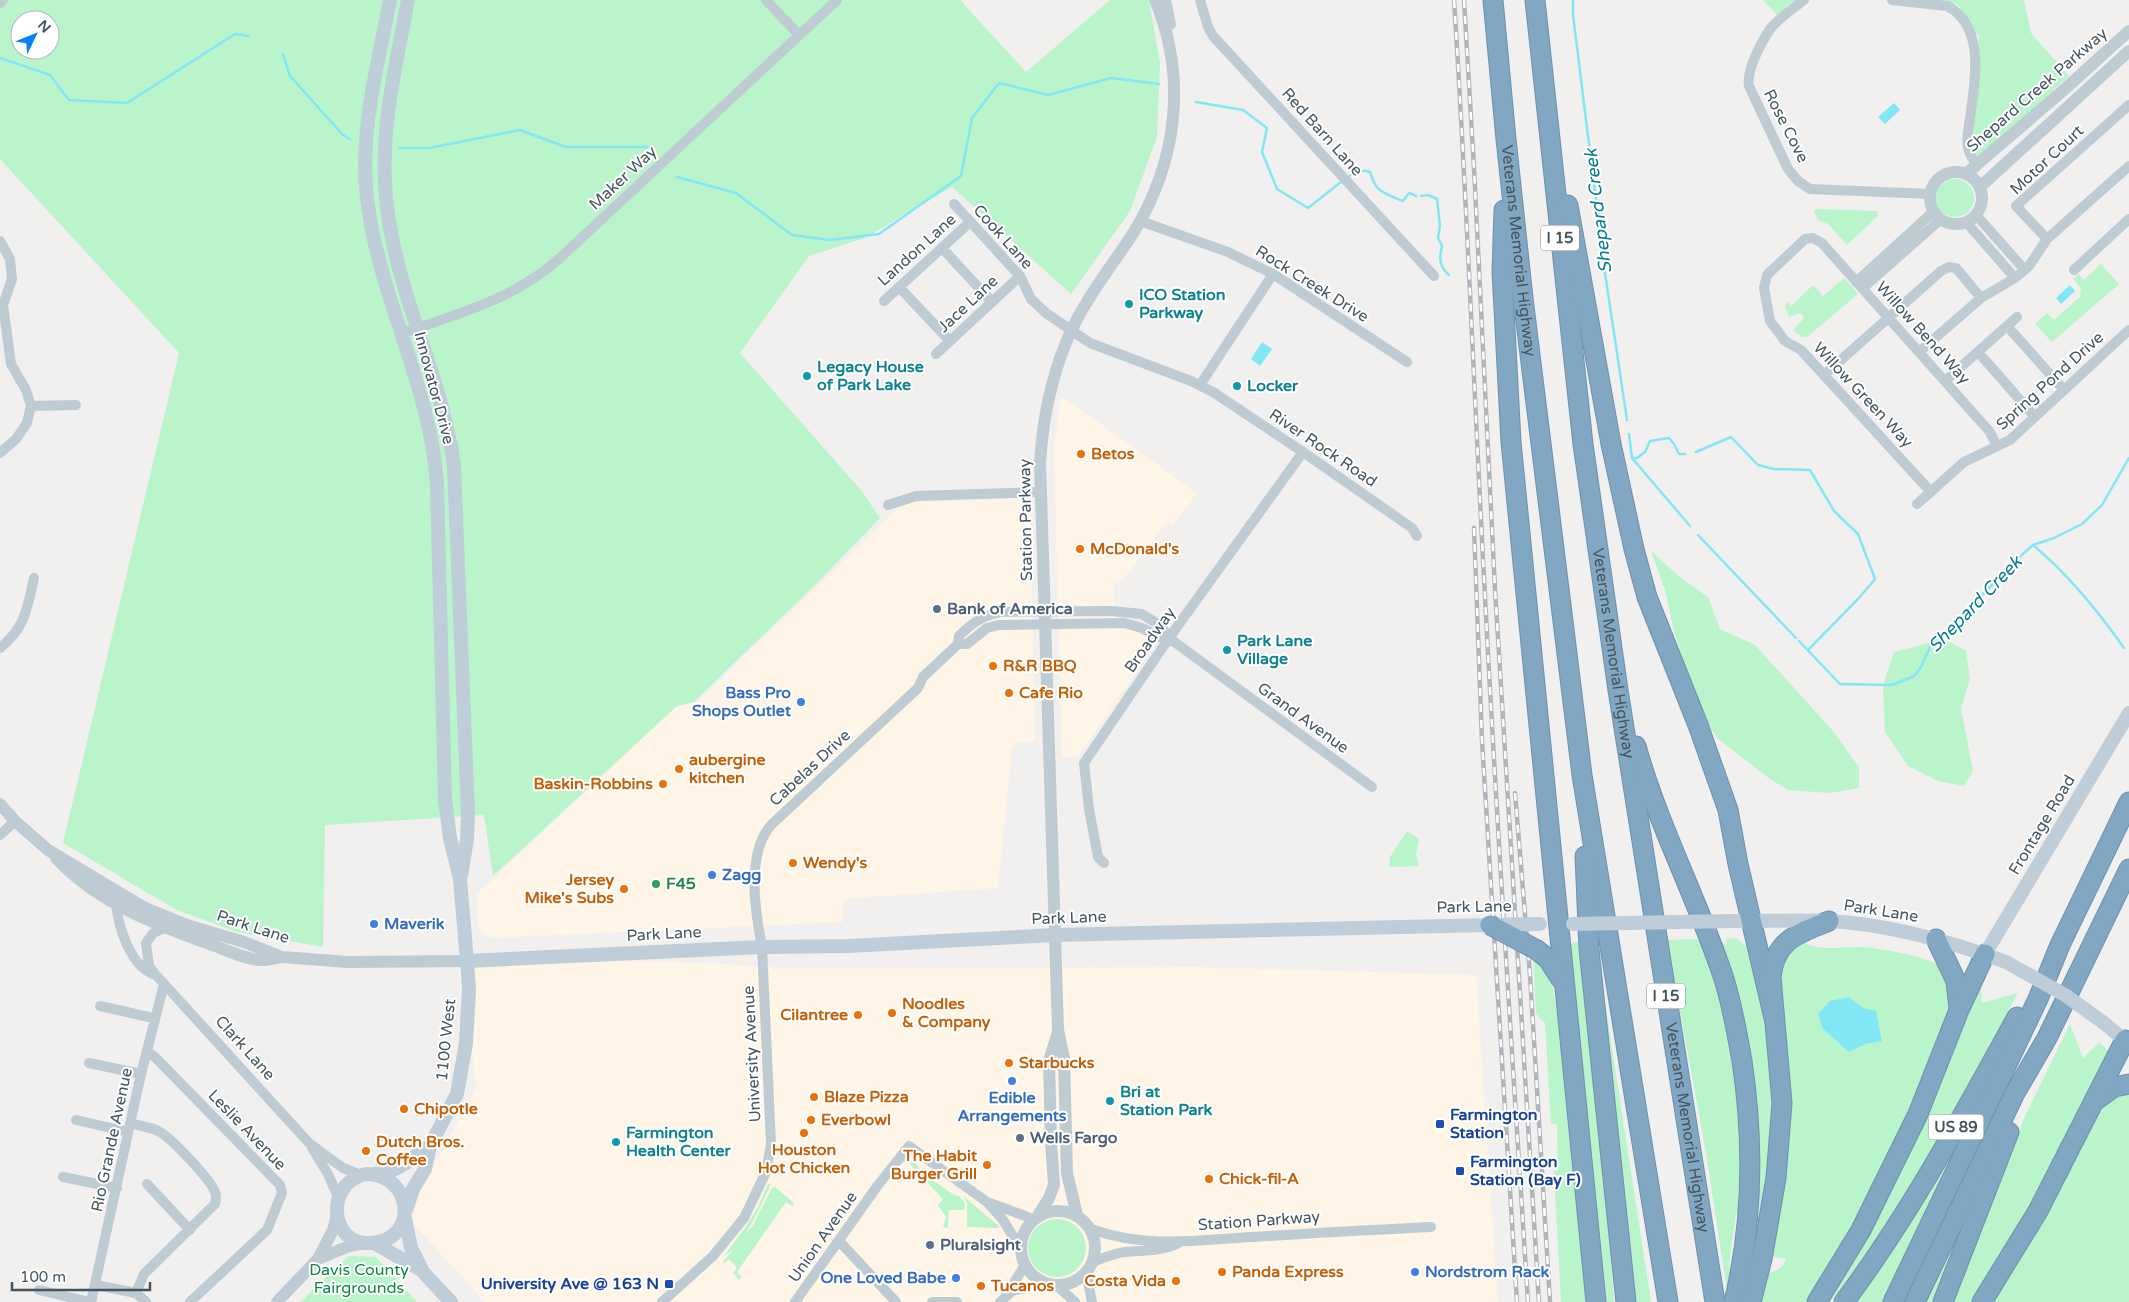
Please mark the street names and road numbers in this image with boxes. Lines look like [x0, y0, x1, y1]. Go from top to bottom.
street label: Shepard Creek Parkway [1963, 23, 2112, 157]
street label: Red Barn Lane [1277, 84, 1367, 180]
street label: Rose Cove [1759, 86, 1813, 166]
street label: Motor Court [2006, 121, 2088, 199]
street label: Maker Way [585, 141, 661, 214]
street label: Veterans Memorial Highway [1497, 144, 1540, 358]
street label: Cook Lane [969, 201, 1037, 273]
street label: Landon Lane [874, 210, 960, 290]
road number: I 15 [1541, 226, 1579, 250]
street label: Rock Creek Drive [1252, 241, 1372, 327]
street label: Jace Lane [934, 271, 1002, 337]
street label: Willow Bend Way [1872, 277, 1975, 389]
street label: Spring Pond Drive [1992, 328, 2108, 434]
street label: Innovator Drive [409, 329, 459, 447]
street label: Willow Green Way [1809, 338, 1917, 452]
street label: River Rock Road [1265, 405, 1381, 491]
street label: Station Parkway [1015, 458, 1037, 581]
street label: Veterans Memorial Highway [1588, 547, 1639, 760]
street label: Broadway [1120, 603, 1180, 677]
street label: Grand Avenue [1253, 678, 1353, 758]
street label: Cabelas Drive [765, 725, 855, 811]
street label: Frontage Road [2004, 771, 2080, 879]
street label: Park Lane [1842, 895, 1920, 927]
street label: Park Lane [1436, 896, 1512, 918]
street label: Park Lane [214, 906, 292, 948]
street label: Park Lane [1031, 907, 1107, 929]
street label: Park Lane [626, 922, 702, 946]
road number: I 15 [1647, 984, 1685, 1008]
street label: University Avenue [738, 985, 766, 1123]
street label: 1100 West [432, 998, 460, 1082]
street label: Clark Lane [211, 1012, 279, 1084]
street label: Veterans Memorial Highway [1661, 1021, 1714, 1235]
street label: Rio Grande Avenue [87, 1066, 137, 1214]
street label: Leslie Avenue [204, 1086, 290, 1174]
road number: US 89 [1928, 1114, 1984, 1140]
street label: Union Avenue [784, 1188, 862, 1286]
street label: Station Parkway [1197, 1207, 1321, 1235]

